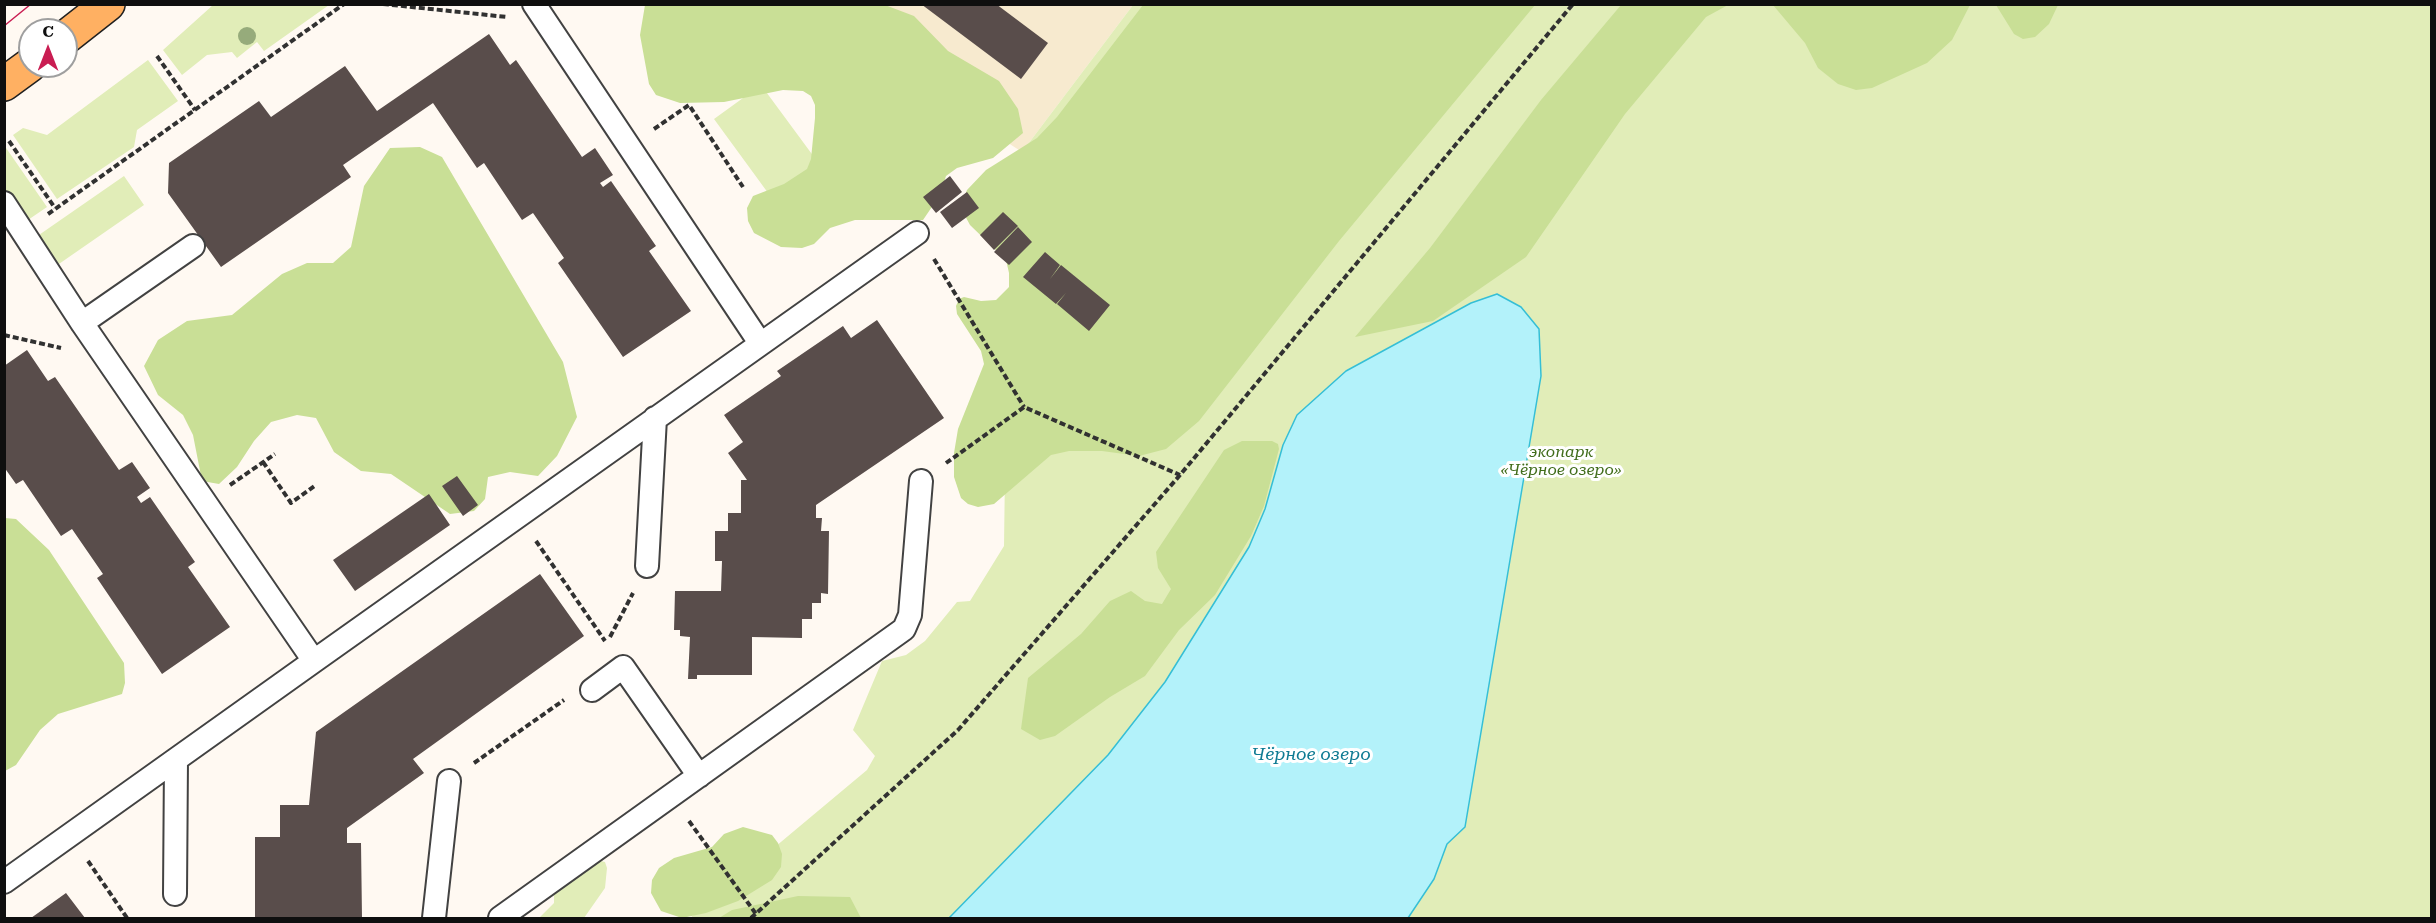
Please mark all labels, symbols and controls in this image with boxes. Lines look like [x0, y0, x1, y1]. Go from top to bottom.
north arrow [18, 18, 78, 78]
text: С [42, 22, 54, 41]
park label: экопарк «Чёрное озеро» [1500, 442, 1622, 480]
water label: Чёрное озеро [1251, 744, 1371, 766]

